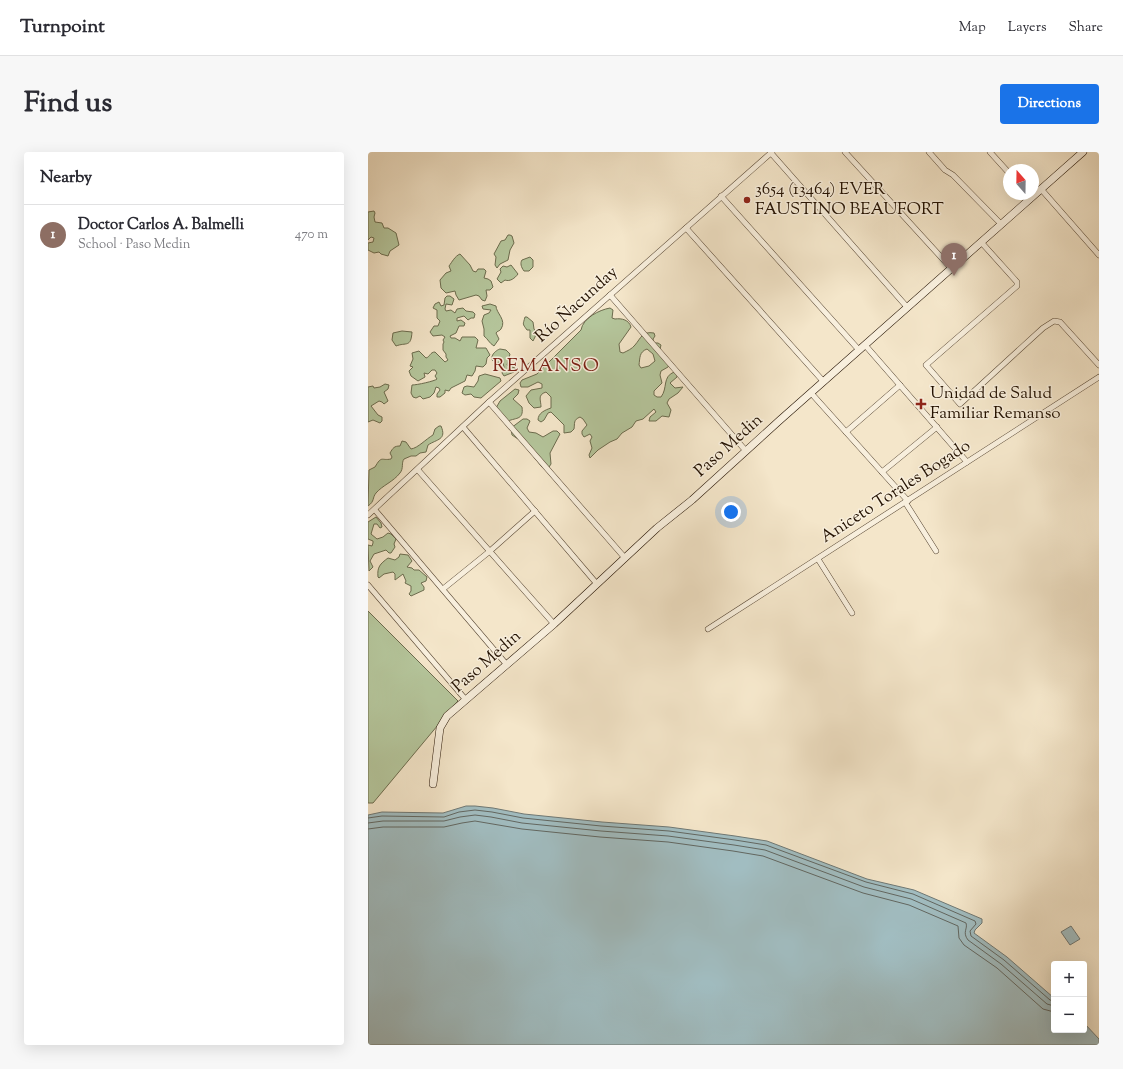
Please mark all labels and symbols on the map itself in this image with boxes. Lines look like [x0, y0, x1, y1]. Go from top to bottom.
north arrow [1003, 164, 1039, 200]
place label: 3654 (13464) EVER FAUSTINO BEAUFORT [755, 178, 944, 222]
marker: 3654 (13464) EVER FAUSTINO BEAUFORT [742, 195, 752, 205]
pin: 1 [941, 243, 967, 276]
street label: Río Ñacunday [530, 261, 624, 349]
district label: REMANSO [492, 353, 600, 380]
place label: Unidad de Salud Familiar Remanso [930, 382, 1061, 426]
marker: Unidad de Salud Familiar Remanso [915, 398, 927, 410]
street label: Paso Medin [690, 409, 768, 483]
street label: Aniceto Torales Bogado [816, 434, 976, 550]
your location [721, 502, 741, 522]
street label: Paso Medin [447, 625, 527, 699]

